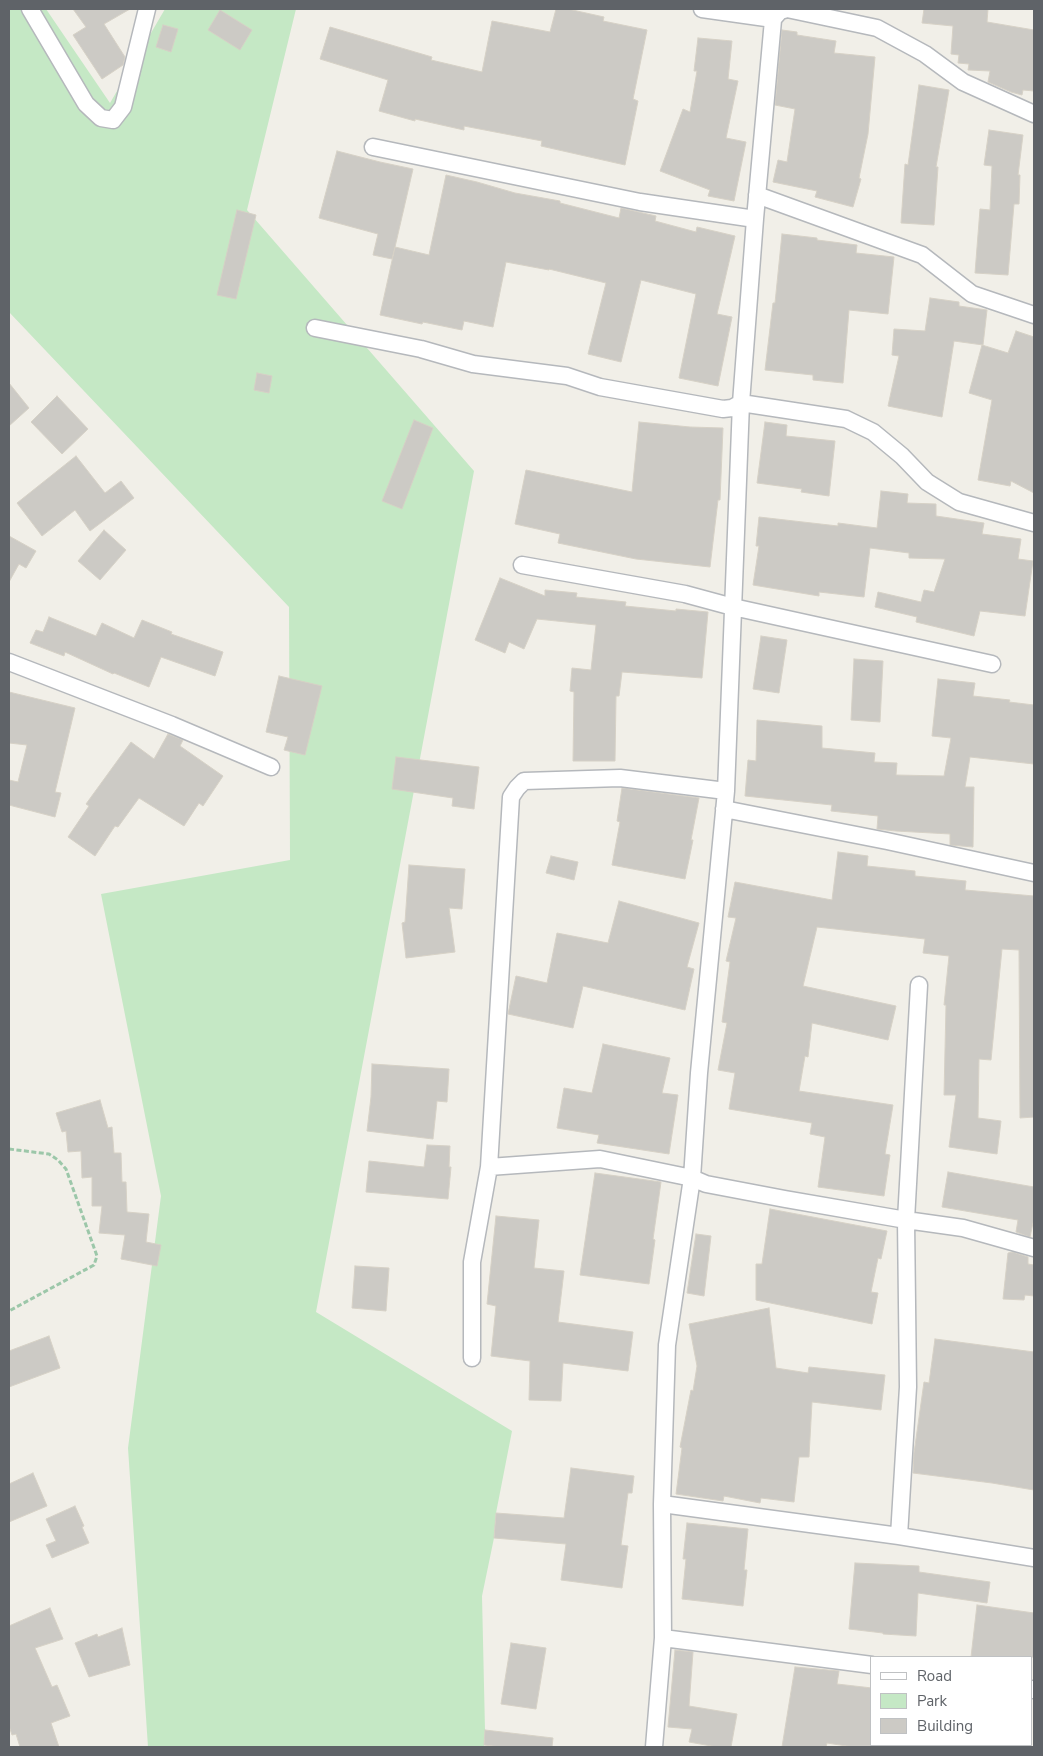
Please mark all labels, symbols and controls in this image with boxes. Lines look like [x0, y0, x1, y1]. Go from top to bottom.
legend [870, 1656, 1033, 1746]
text: Road [917, 1666, 952, 1686]
text: Park [917, 1691, 947, 1711]
text: Building [917, 1716, 973, 1736]

